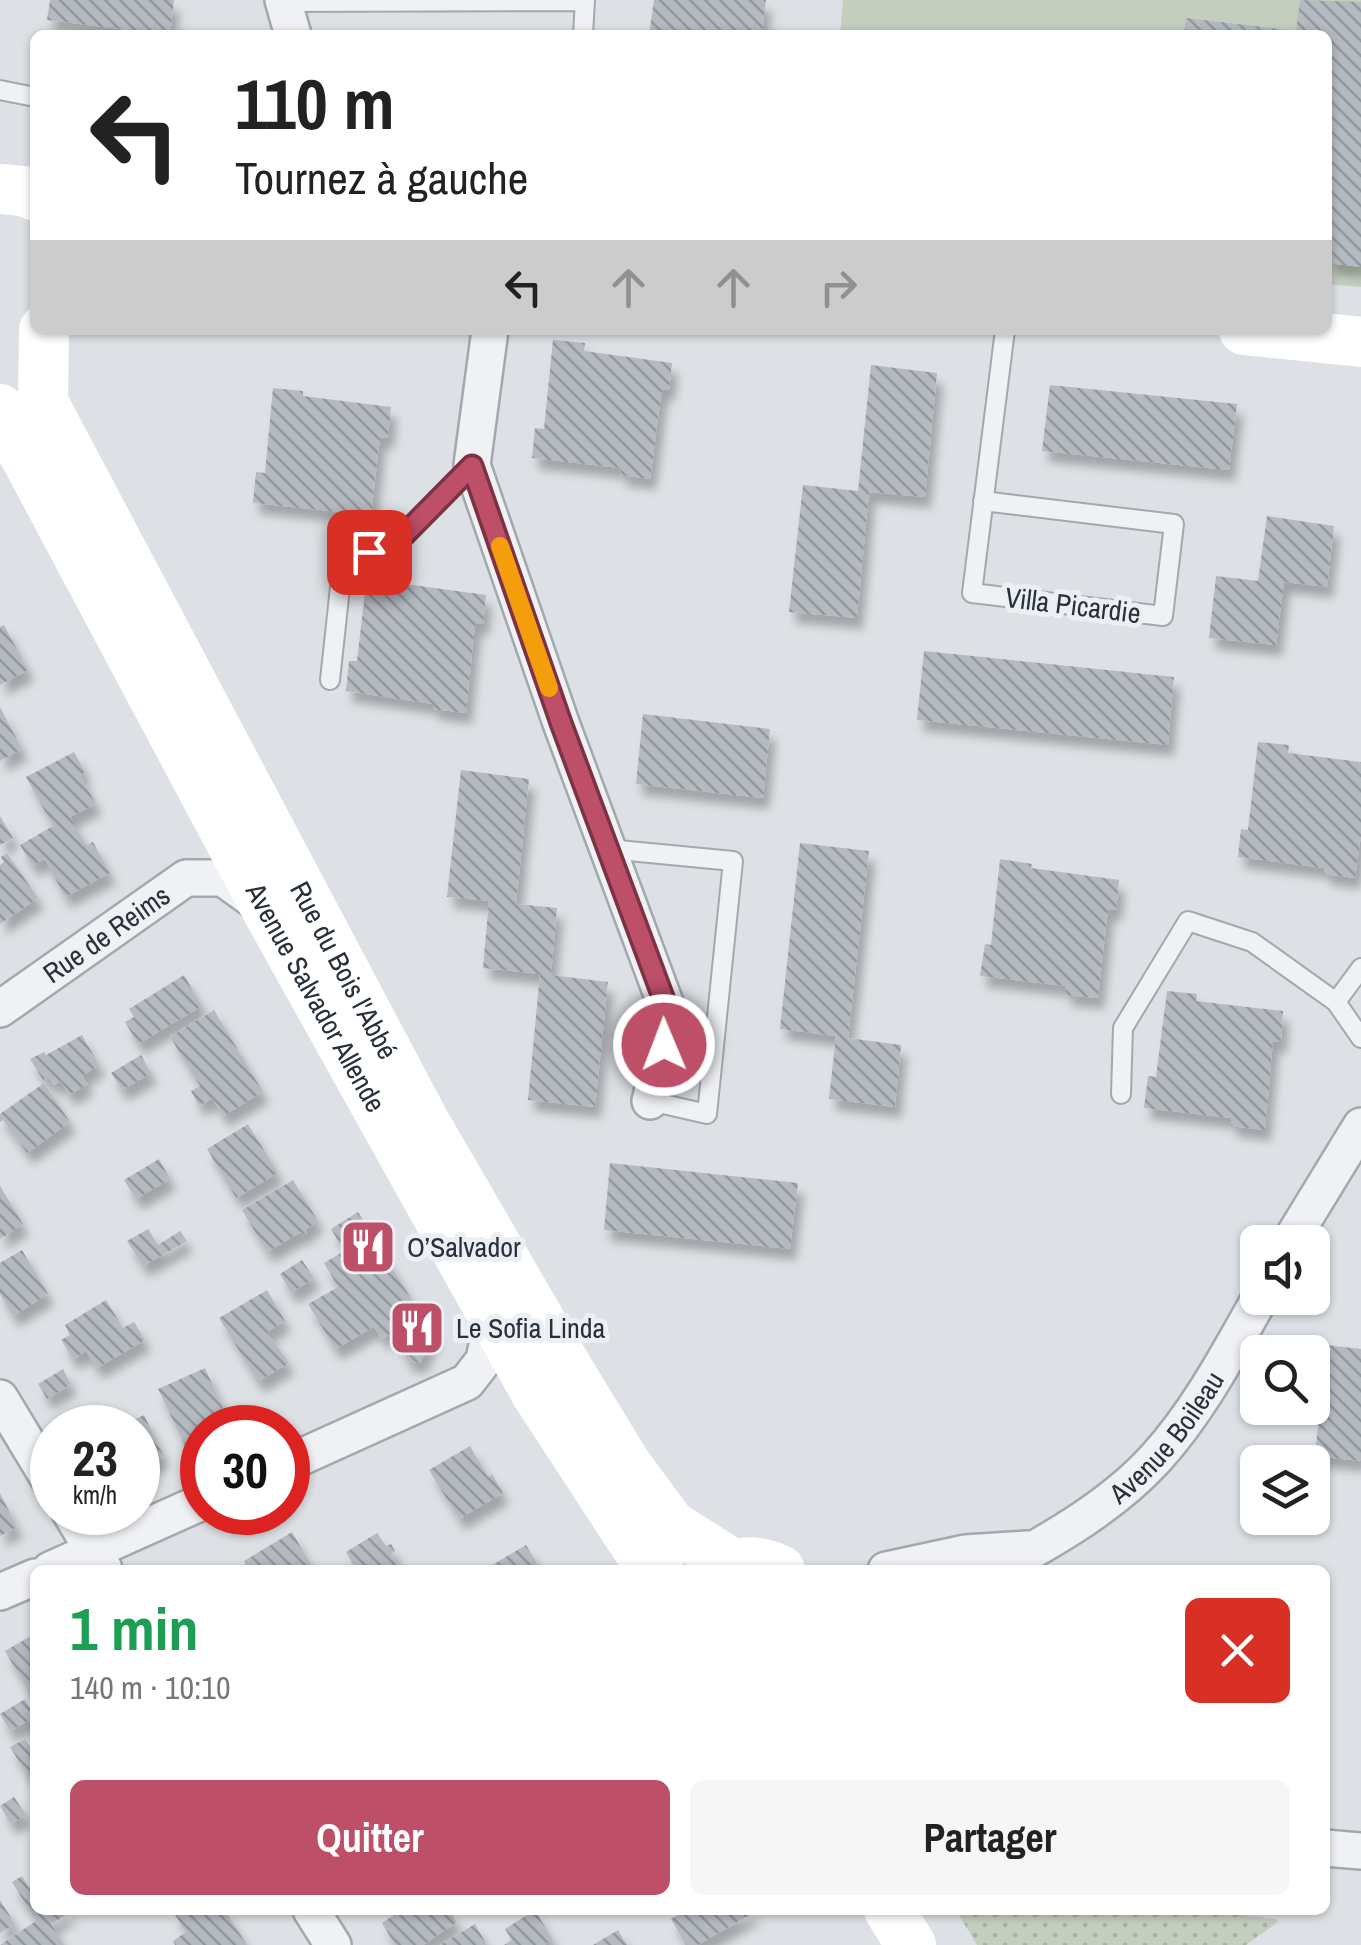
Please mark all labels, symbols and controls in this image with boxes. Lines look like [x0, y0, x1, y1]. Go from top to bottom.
text: 110 m [235, 57, 395, 151]
icon: left [70, 70, 200, 200]
text: Tournez à gauche [235, 147, 528, 208]
icon: left [496, 260, 551, 315]
icon: ahead [601, 260, 656, 315]
icon: ahead [706, 260, 761, 315]
icon: right [811, 260, 866, 315]
pin [327, 510, 412, 595]
icon: arrive [342, 525, 397, 580]
street label: Villa Picardie [1003, 578, 1143, 632]
street label: Rue du Bois l'Abbé [281, 875, 407, 1066]
street label: Rue de Reims [35, 876, 177, 992]
street label: Avenue Salvador Allende [237, 876, 395, 1119]
position arrow [612, 993, 716, 1097]
restaurant icon: O’Salvador [338, 1217, 398, 1277]
map controls [1240, 1225, 1330, 1535]
button: sound [1240, 1225, 1330, 1315]
place label: O’Salvador [407, 1228, 521, 1266]
restaurant icon: Le Sofia Linda [387, 1298, 447, 1358]
place label: Le Sofia Linda [456, 1309, 606, 1347]
button: search [1240, 1335, 1330, 1425]
street label: Avenue Boileau [1100, 1364, 1233, 1513]
speed limit sign: 30 [180, 1405, 310, 1535]
text: 23 [72, 1424, 118, 1492]
button: layers [1240, 1445, 1330, 1535]
text: km/h [73, 1478, 117, 1512]
text: 1 min [70, 1588, 199, 1669]
button: close [1185, 1598, 1290, 1703]
text: 140 m · 10:10 [70, 1666, 230, 1709]
button: Quitter [70, 1780, 670, 1895]
button: Partager [690, 1780, 1290, 1895]

